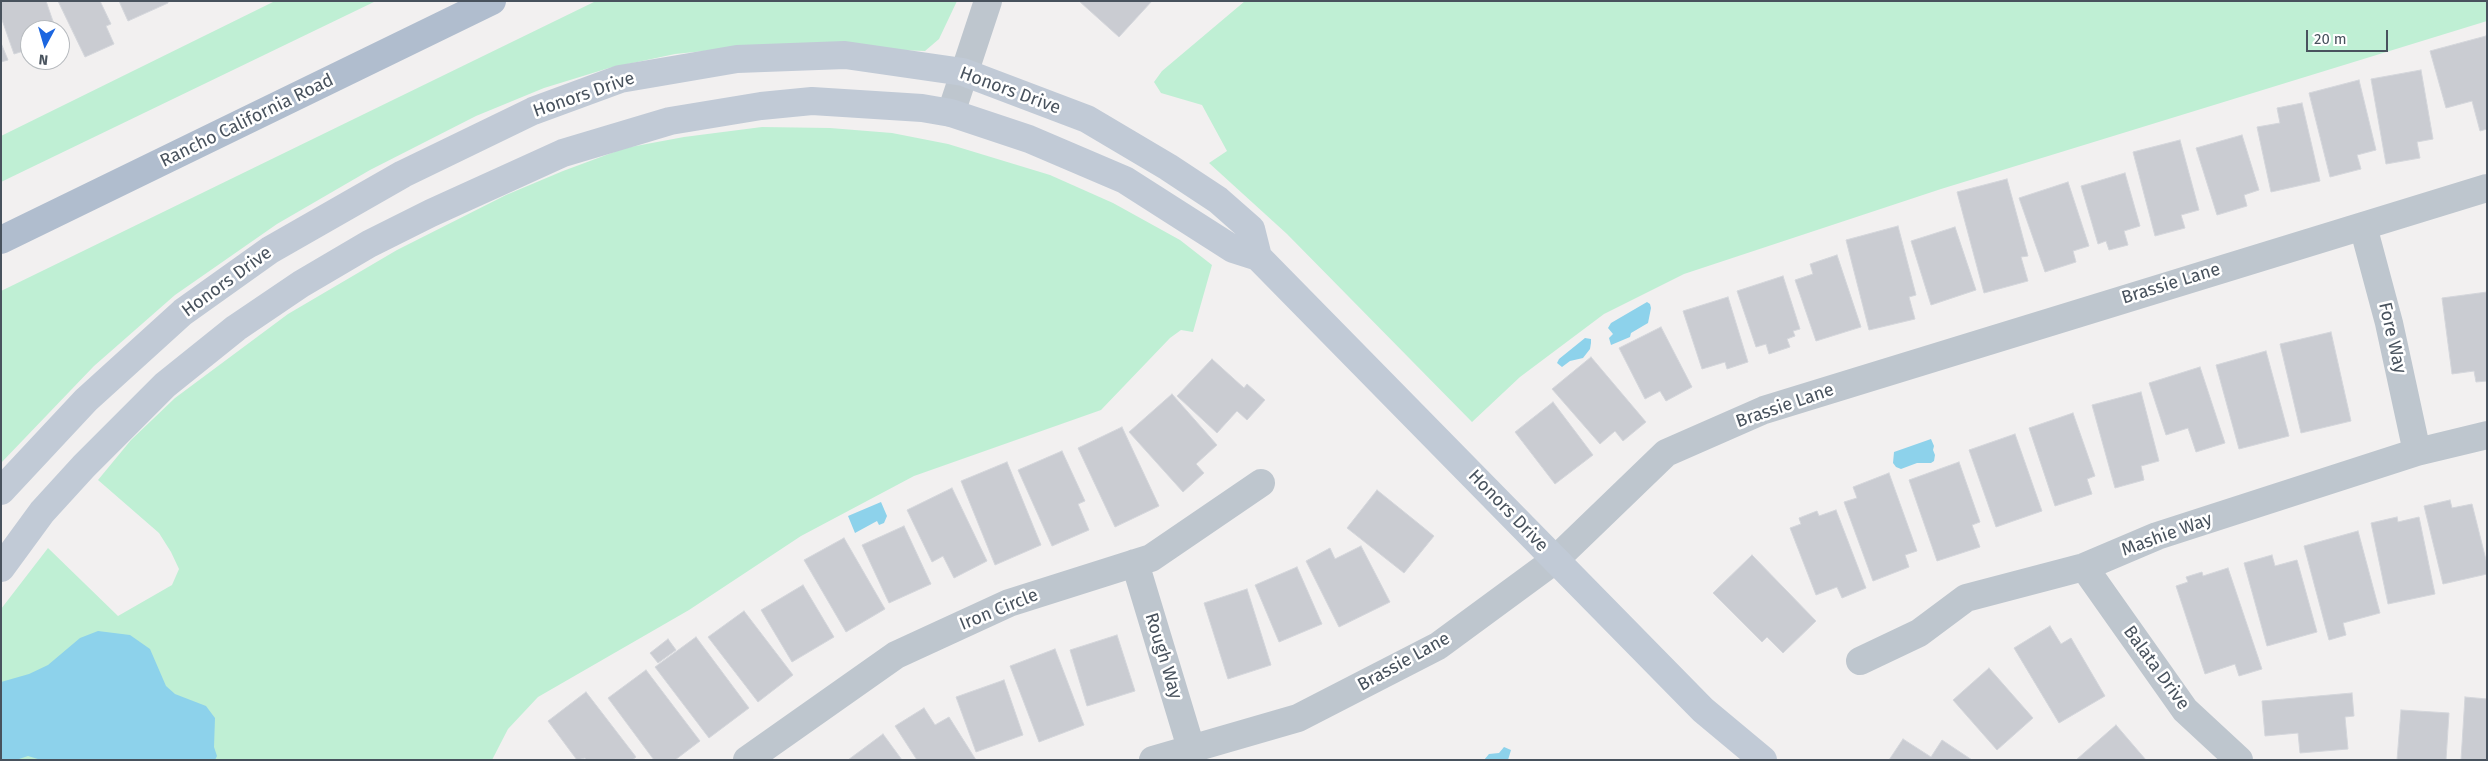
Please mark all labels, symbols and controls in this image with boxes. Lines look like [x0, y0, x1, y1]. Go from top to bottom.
north arrow [20, 20, 70, 70]
scale bar [2308, 20, 2390, 52]
text: 20 m [2314, 30, 2347, 48]
text: N [38, 50, 49, 68]
street label: Honors Drive [957, 63, 1063, 119]
street label: Honors Drive [530, 68, 638, 122]
street label: Rancho California Road [157, 70, 337, 172]
street label: Honors Drive [178, 242, 276, 322]
street label: Brassie Lane [2119, 259, 2223, 309]
street label: Fore Way [2373, 300, 2411, 376]
street label: Brassie Lane [1733, 379, 1837, 433]
street label: Honors Drive [1463, 465, 1553, 557]
street label: Mashie Way [2119, 509, 2215, 561]
street label: Iron Circle [957, 584, 1041, 636]
street label: Rough Way [1140, 610, 1186, 702]
street label: Balata Drive [2118, 622, 2194, 714]
street label: Brassie Lane [1354, 628, 1454, 696]

